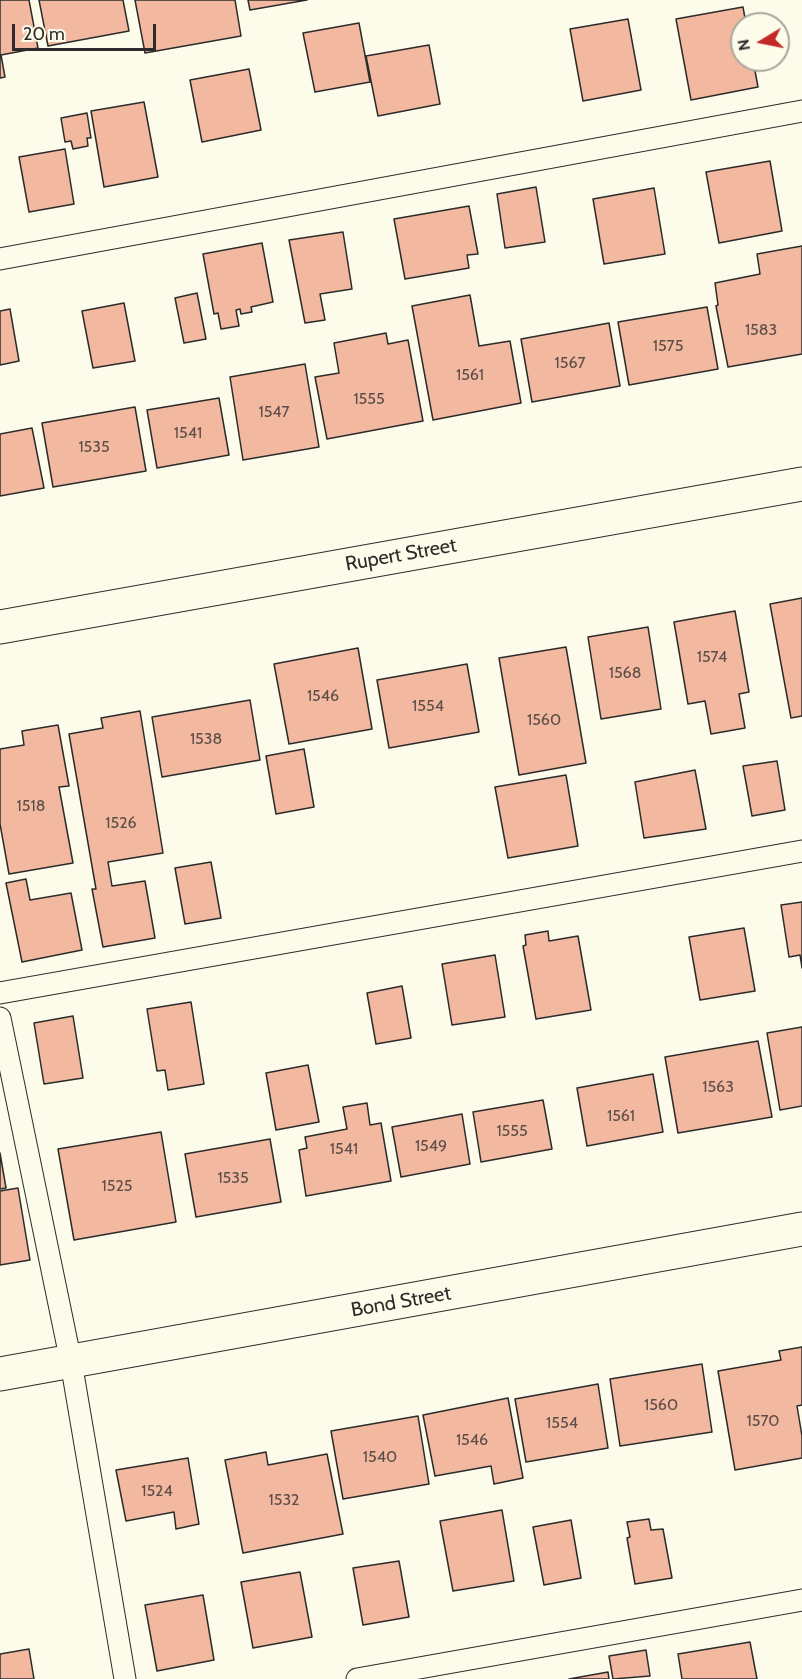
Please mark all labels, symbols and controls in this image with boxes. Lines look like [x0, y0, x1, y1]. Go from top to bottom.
scale bar [15, 12, 159, 50]
north arrow [730, 12, 790, 72]
text: 20 m [23, 23, 65, 45]
text: N [733, 38, 754, 52]
house number: 1583 [745, 320, 777, 340]
house number: 1575 [653, 336, 683, 356]
house number: 1567 [555, 353, 585, 373]
house number: 1561 [456, 365, 484, 385]
house number: 1555 [353, 389, 385, 409]
house number: 1547 [258, 402, 290, 422]
house number: 1541 [174, 423, 202, 443]
house number: 1535 [78, 437, 110, 457]
street label: Rupert Street [343, 533, 459, 577]
house number: 1574 [697, 647, 727, 667]
house number: 1568 [609, 663, 641, 683]
house number: 1546 [307, 686, 339, 706]
house number: 1554 [412, 696, 444, 716]
house number: 1560 [527, 710, 561, 730]
house number: 1538 [190, 729, 222, 749]
house number: 1518 [17, 796, 45, 816]
house number: 1526 [105, 813, 137, 833]
house number: 1563 [702, 1077, 734, 1097]
house number: 1561 [607, 1106, 635, 1126]
house number: 1555 [496, 1121, 528, 1141]
house number: 1549 [415, 1136, 447, 1156]
house number: 1541 [330, 1139, 358, 1159]
house number: 1535 [217, 1168, 249, 1188]
house number: 1525 [102, 1176, 132, 1196]
street label: Bond Street [349, 1281, 453, 1323]
house number: 1560 [644, 1395, 678, 1415]
house number: 1570 [747, 1411, 779, 1431]
house number: 1554 [546, 1413, 578, 1433]
house number: 1546 [456, 1430, 488, 1450]
house number: 1540 [363, 1447, 397, 1467]
house number: 1524 [141, 1481, 173, 1501]
house number: 1532 [269, 1490, 299, 1510]

